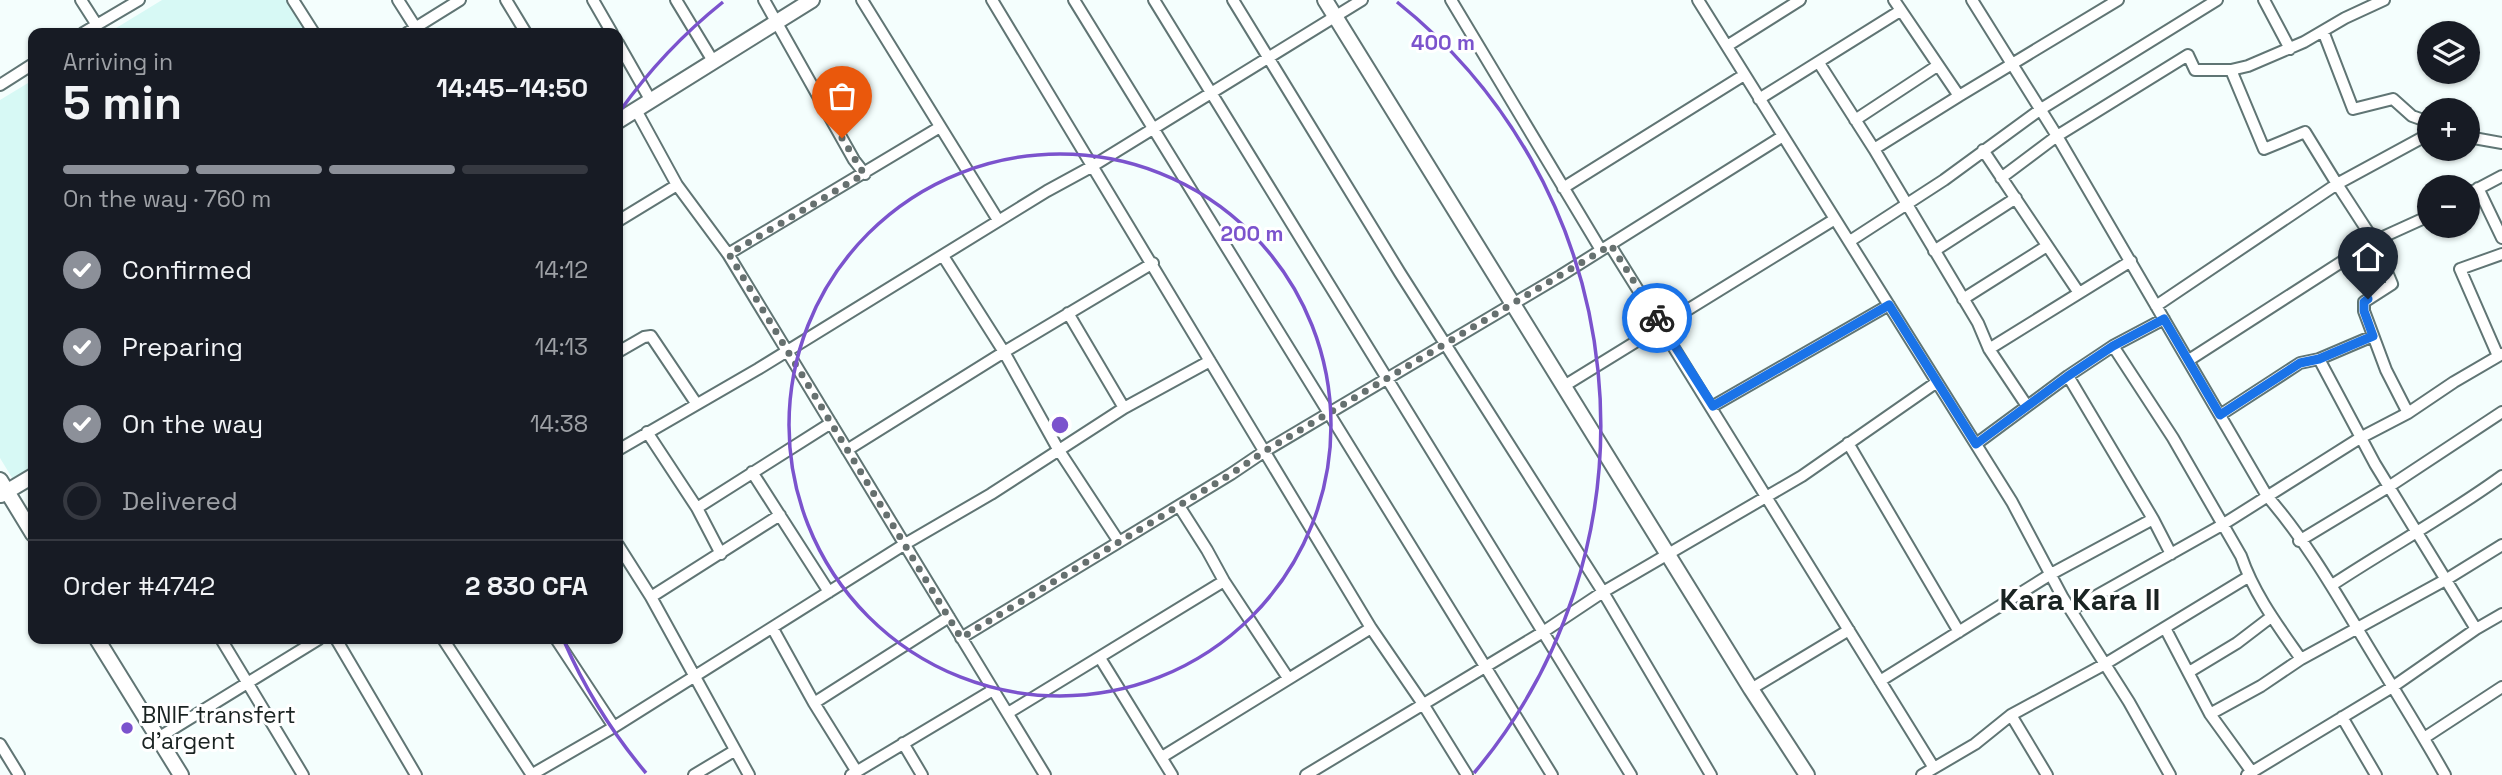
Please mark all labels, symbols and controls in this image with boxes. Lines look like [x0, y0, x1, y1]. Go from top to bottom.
map controls [2417, 21, 2480, 238]
button: layers [2417, 21, 2480, 84]
text: 400 m [1411, 29, 1475, 56]
text: Arriving in [63, 47, 173, 77]
pin [812, 66, 872, 138]
text: 14:45–14:50 [436, 71, 588, 105]
text: 5 min [63, 74, 182, 132]
icon: bag [823, 77, 861, 115]
button: + [2417, 98, 2480, 161]
button: − [2417, 175, 2480, 238]
text: On the way · 760 m [63, 184, 271, 214]
text: 200 m [1221, 220, 1283, 247]
pin [2338, 227, 2398, 299]
icon: home [2349, 238, 2387, 276]
icon: check [63, 251, 101, 289]
text: Confirmed [122, 253, 252, 287]
text: 14:12 [535, 255, 588, 285]
courier [1622, 283, 1692, 353]
icon: bike [1638, 299, 1676, 337]
icon: check [63, 328, 101, 366]
text: Preparing [122, 330, 243, 364]
text: 14:13 [535, 332, 588, 362]
icon: check [63, 405, 101, 443]
text: On the way [122, 407, 263, 441]
text: 14:38 [530, 409, 588, 439]
centre of rings [1048, 413, 1072, 437]
text: Delivered [122, 484, 238, 518]
text: Order #4742 [63, 569, 215, 603]
text: 2 830 CFA [465, 569, 588, 603]
district label: Kara Kara II [1999, 580, 2161, 619]
place label: BNIF transfert d'argent [141, 700, 296, 756]
marker: BNIF transfert d'argent [119, 720, 135, 736]

